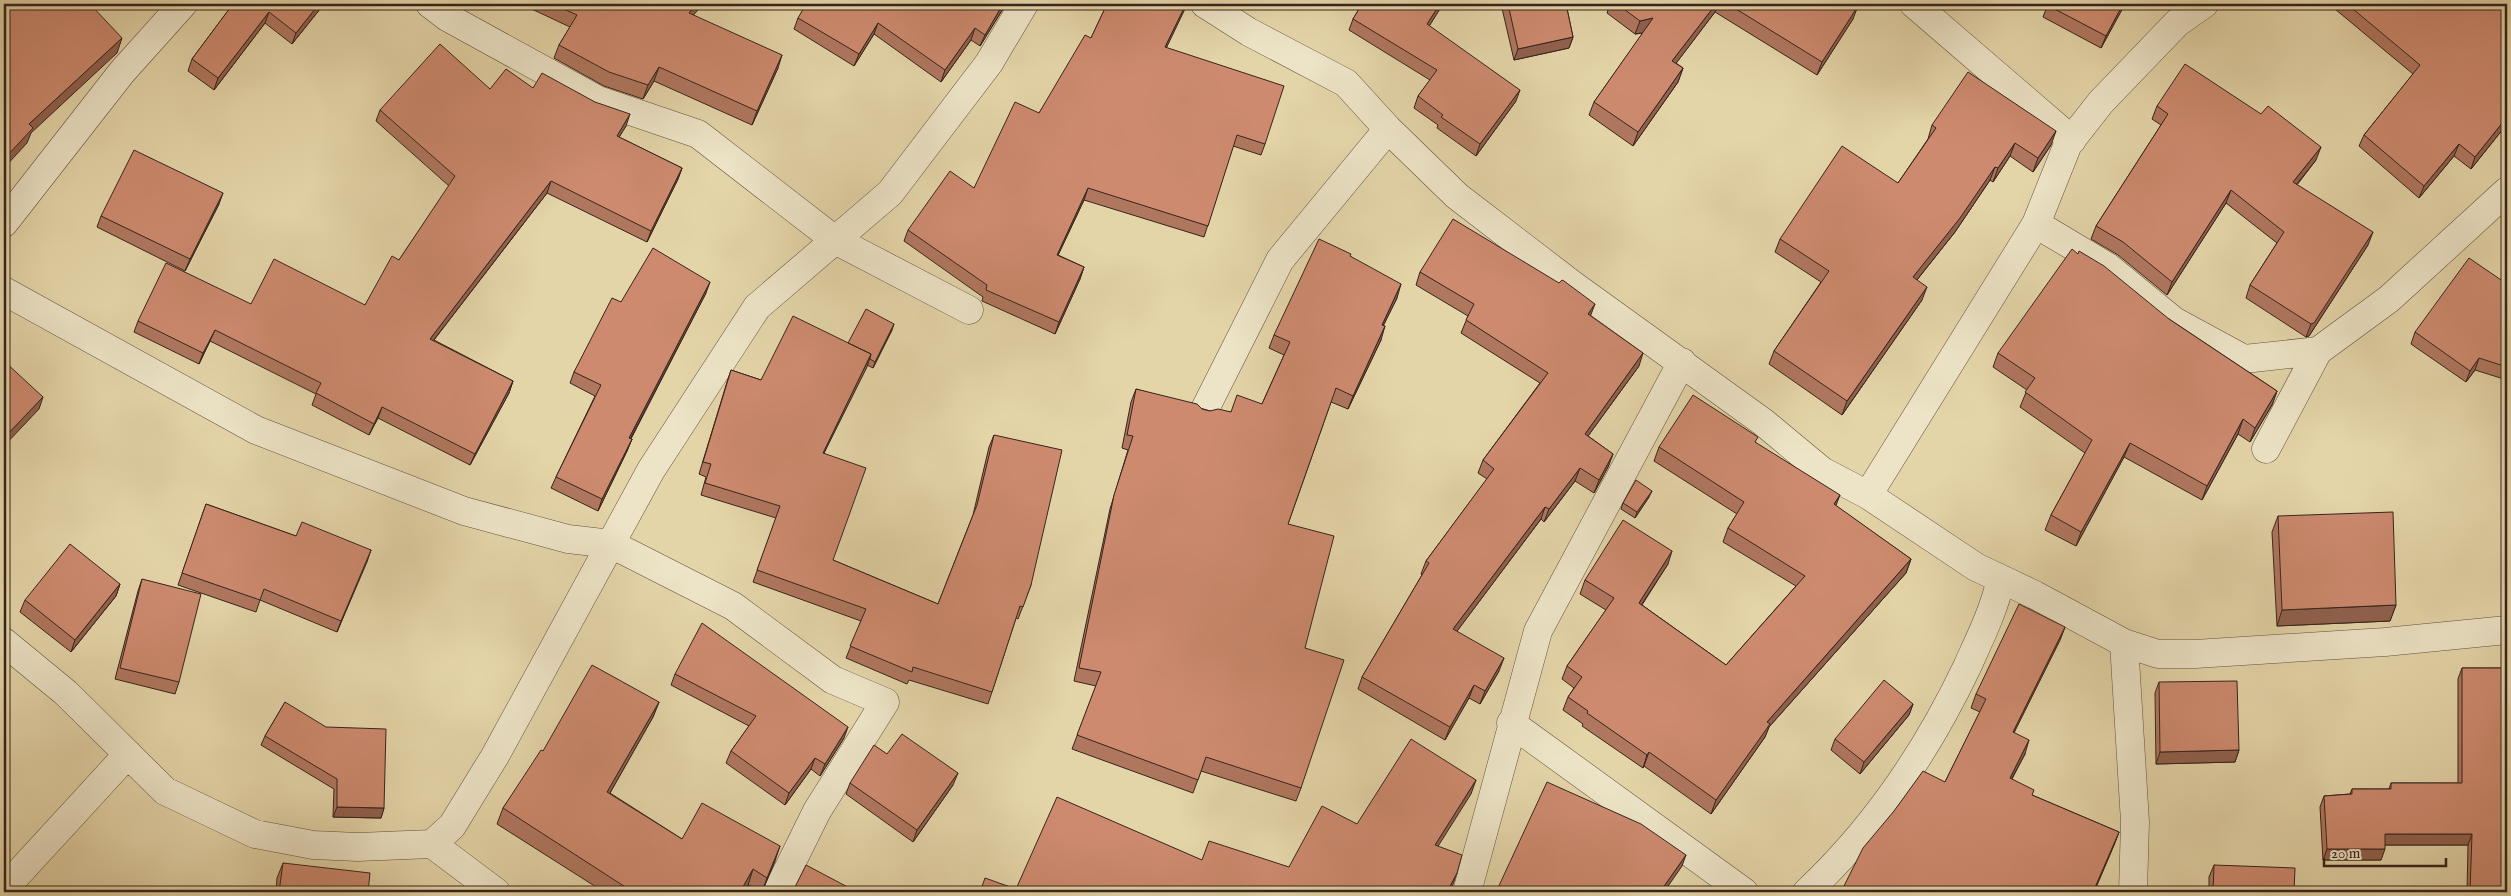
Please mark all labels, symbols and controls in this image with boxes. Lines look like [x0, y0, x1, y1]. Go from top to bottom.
scale bar [2324, 836, 2446, 868]
text: 20 m [2331, 844, 2361, 863]

